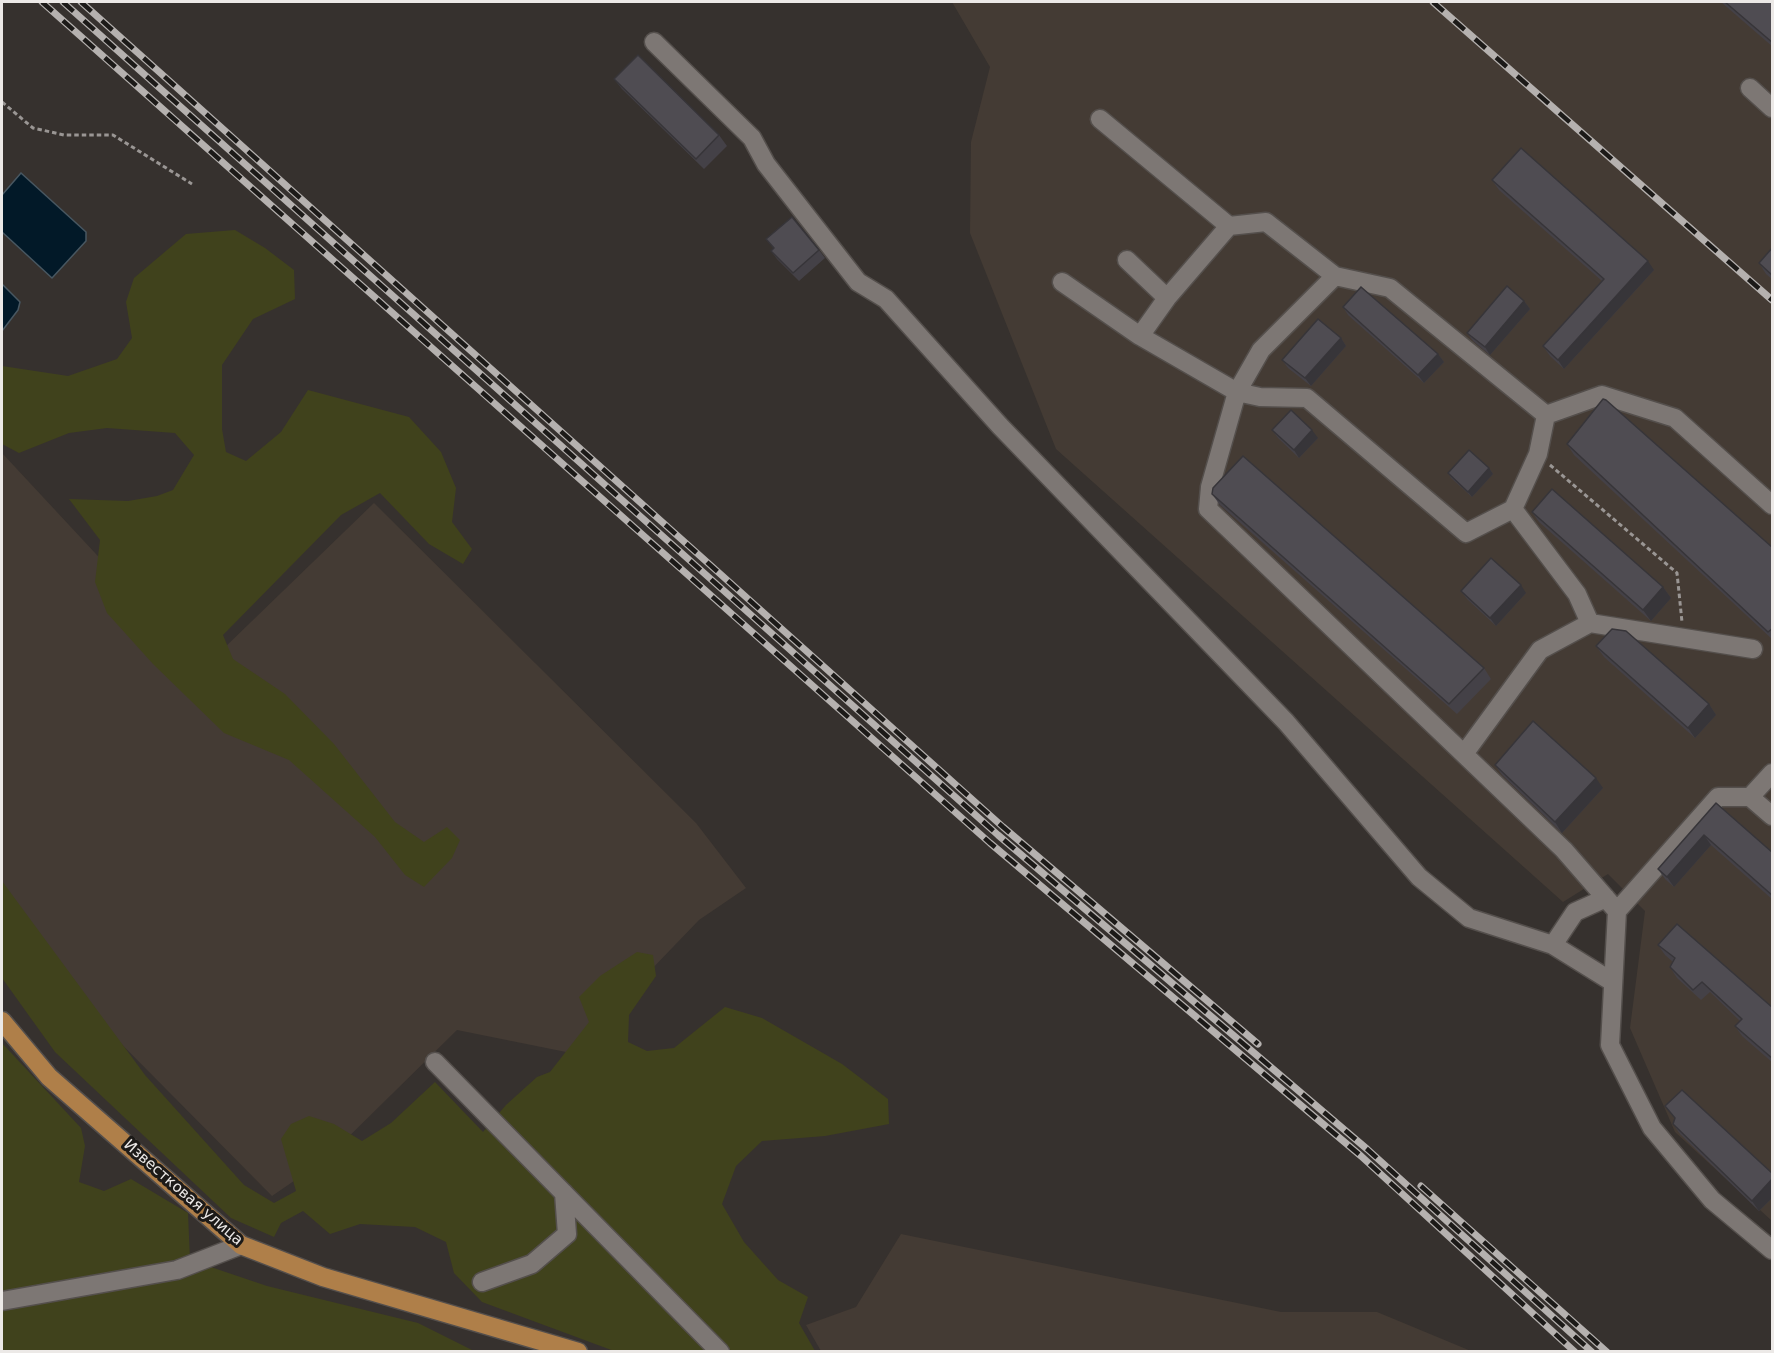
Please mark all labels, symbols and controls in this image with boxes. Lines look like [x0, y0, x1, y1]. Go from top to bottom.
street label: Известковая улица [120, 1136, 246, 1250]

